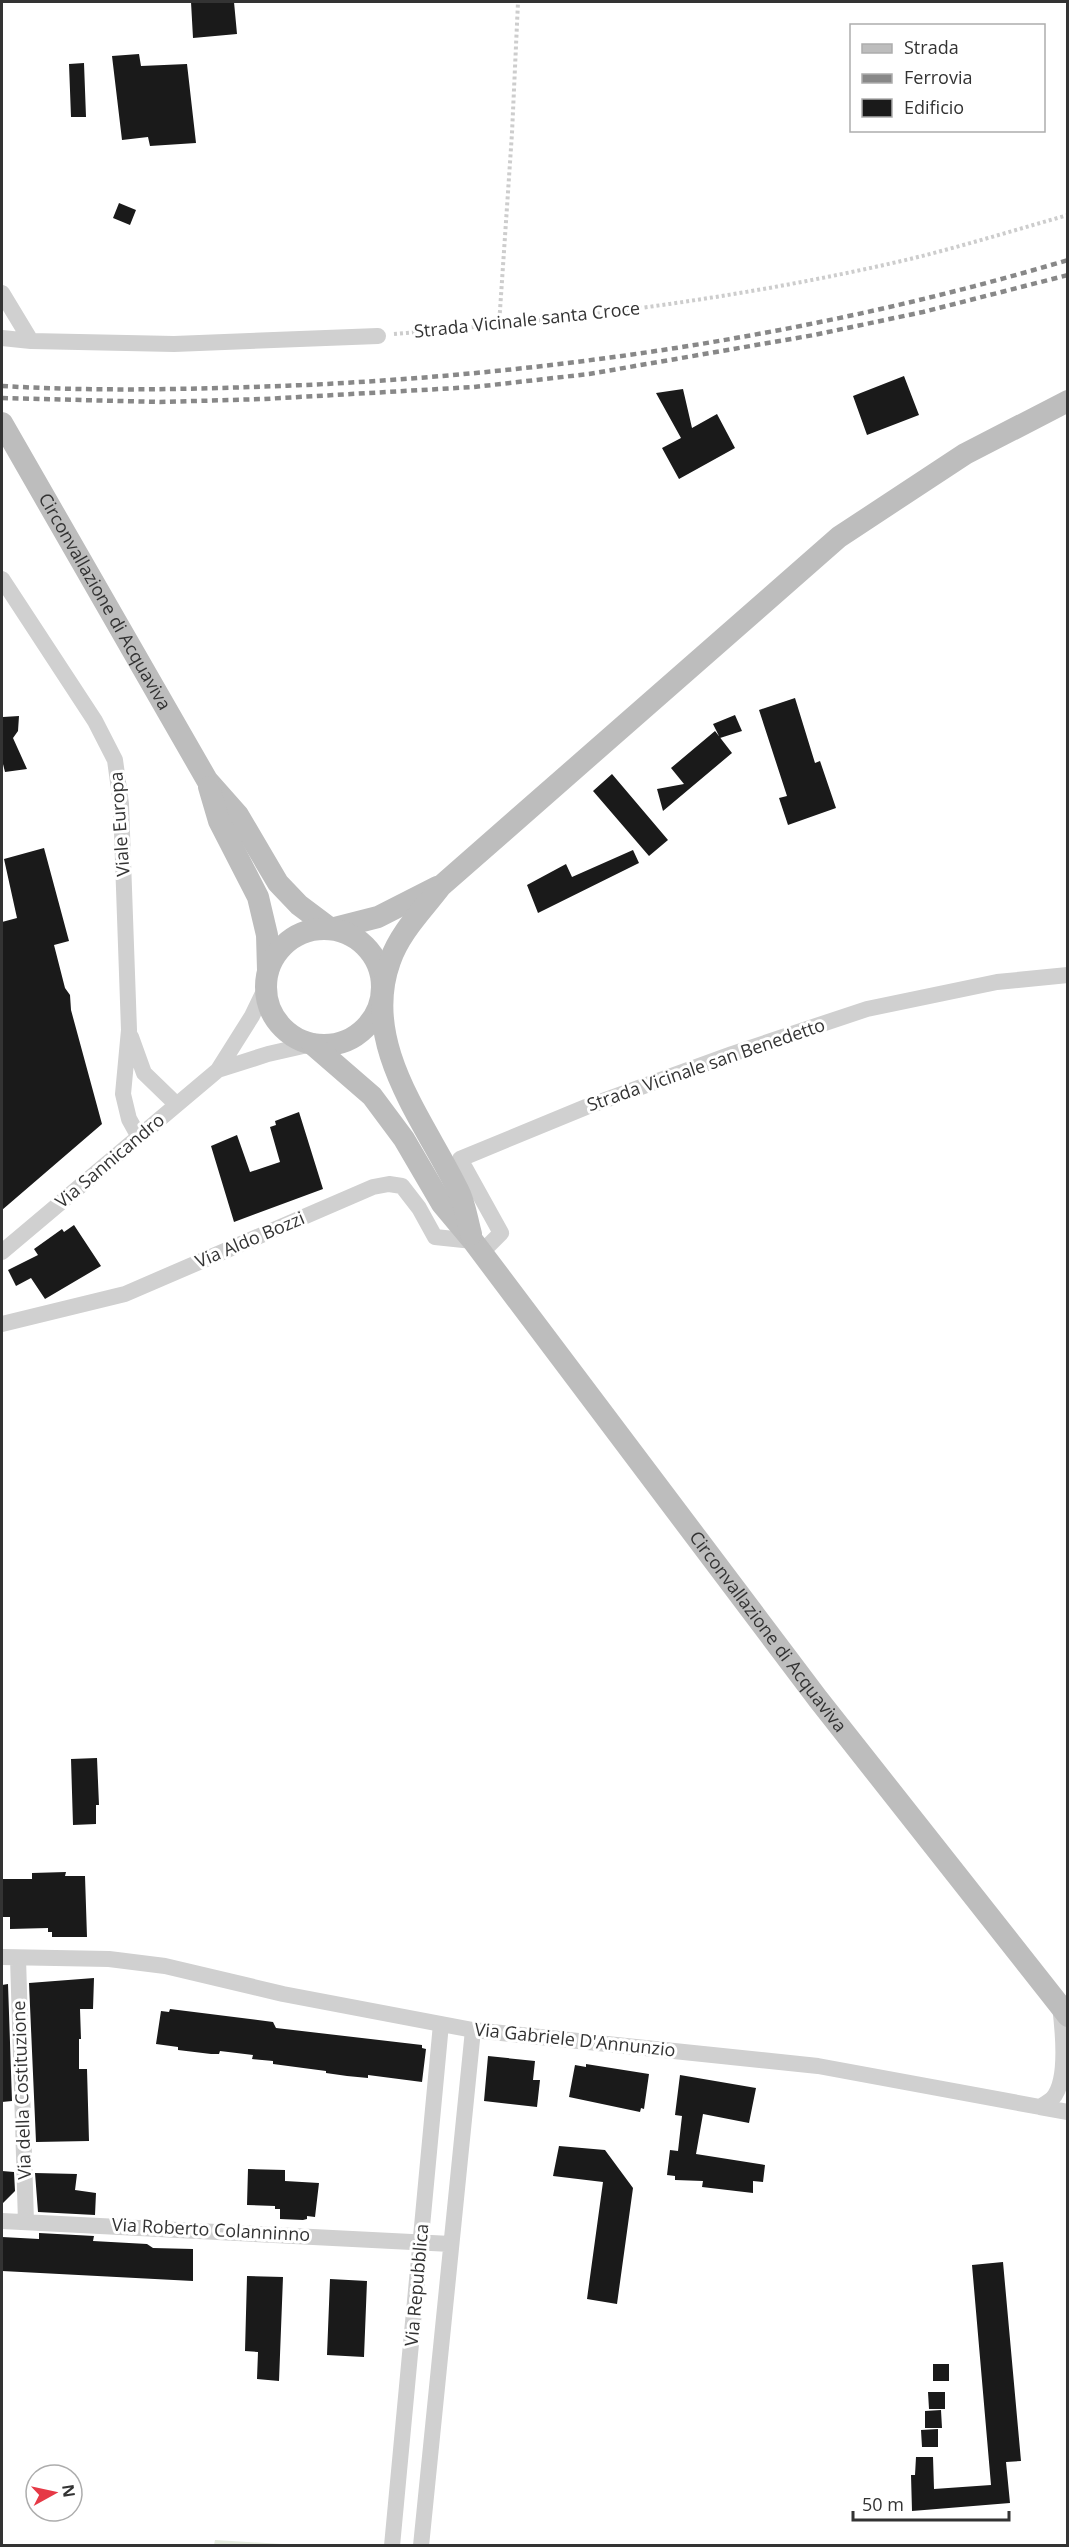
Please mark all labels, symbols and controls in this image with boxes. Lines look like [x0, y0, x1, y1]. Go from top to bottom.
legend [850, 24, 1045, 132]
text: Strada [904, 35, 959, 59]
text: Ferrovia [904, 65, 972, 89]
text: Edificio [904, 95, 964, 119]
street label: Strada Vicinale santa Croce [413, 295, 641, 343]
street label: Circonvallazione di Acquaviva [34, 488, 177, 714]
street label: Viale Europa [103, 771, 135, 877]
street label: Strada Vicinale san Benedetto [584, 1012, 828, 1116]
street label: Via Sannicandro [50, 1108, 169, 1213]
street label: Via Aldo Bozzi [191, 1205, 308, 1273]
street label: Circonvallazione di Acquaviva [685, 1526, 853, 1737]
street label: Via della Costituzione [6, 2000, 36, 2180]
street label: Via Gabriele D'Annunzio [474, 2017, 677, 2061]
street label: Via Roberto Colanninno [111, 2212, 311, 2246]
street label: Via Repubblica [399, 2223, 433, 2347]
north arrow [24, 2463, 84, 2523]
text: N [57, 2483, 81, 2499]
scale bar [853, 2484, 1009, 2522]
text: 50 m [862, 2492, 904, 2516]

